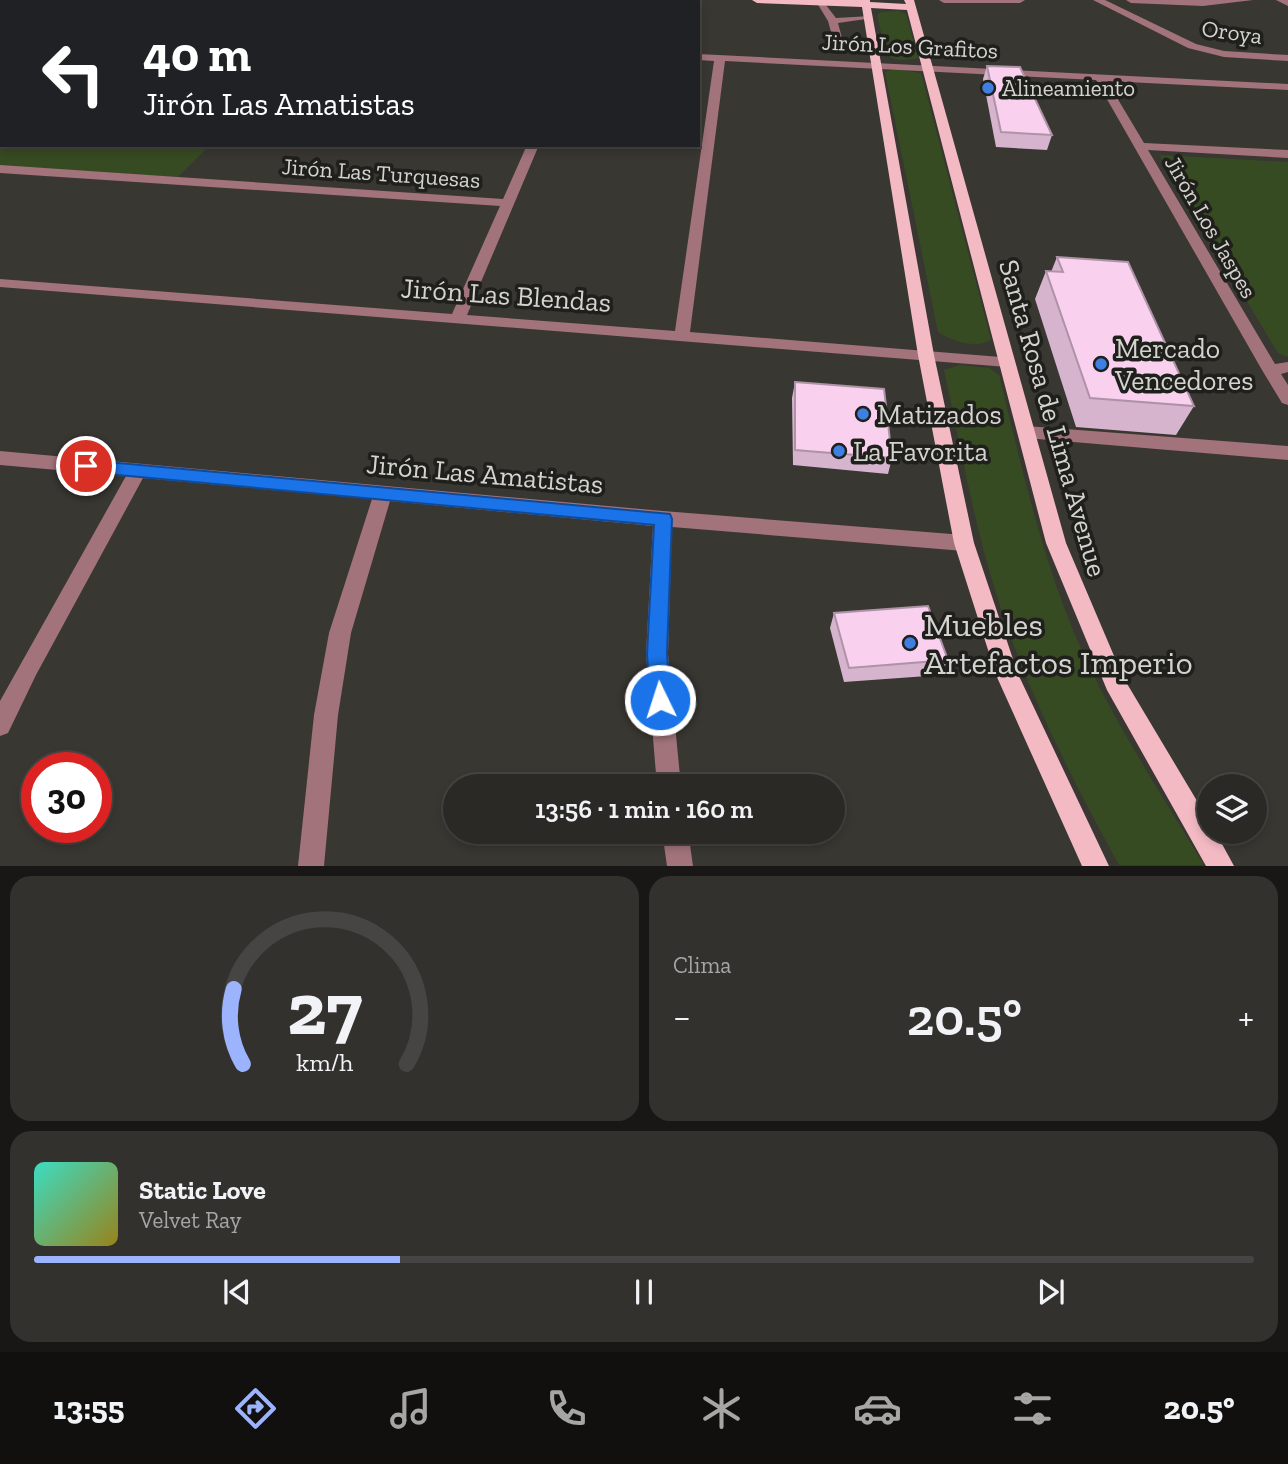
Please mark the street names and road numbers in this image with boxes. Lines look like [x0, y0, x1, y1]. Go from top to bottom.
street label: Oroya [1200, 14, 1264, 50]
street label: Jirón Los Grafitos [821, 27, 999, 65]
street label: Jirón Los Jaspes [1159, 151, 1263, 303]
street label: Jirón Las Turquesas [281, 152, 481, 194]
street label: Santa Rosa de Lima Avenue [992, 256, 1114, 580]
street label: Jirón Las Blendas [400, 271, 612, 319]
street label: Jirón Las Amatistas [365, 447, 605, 501]

